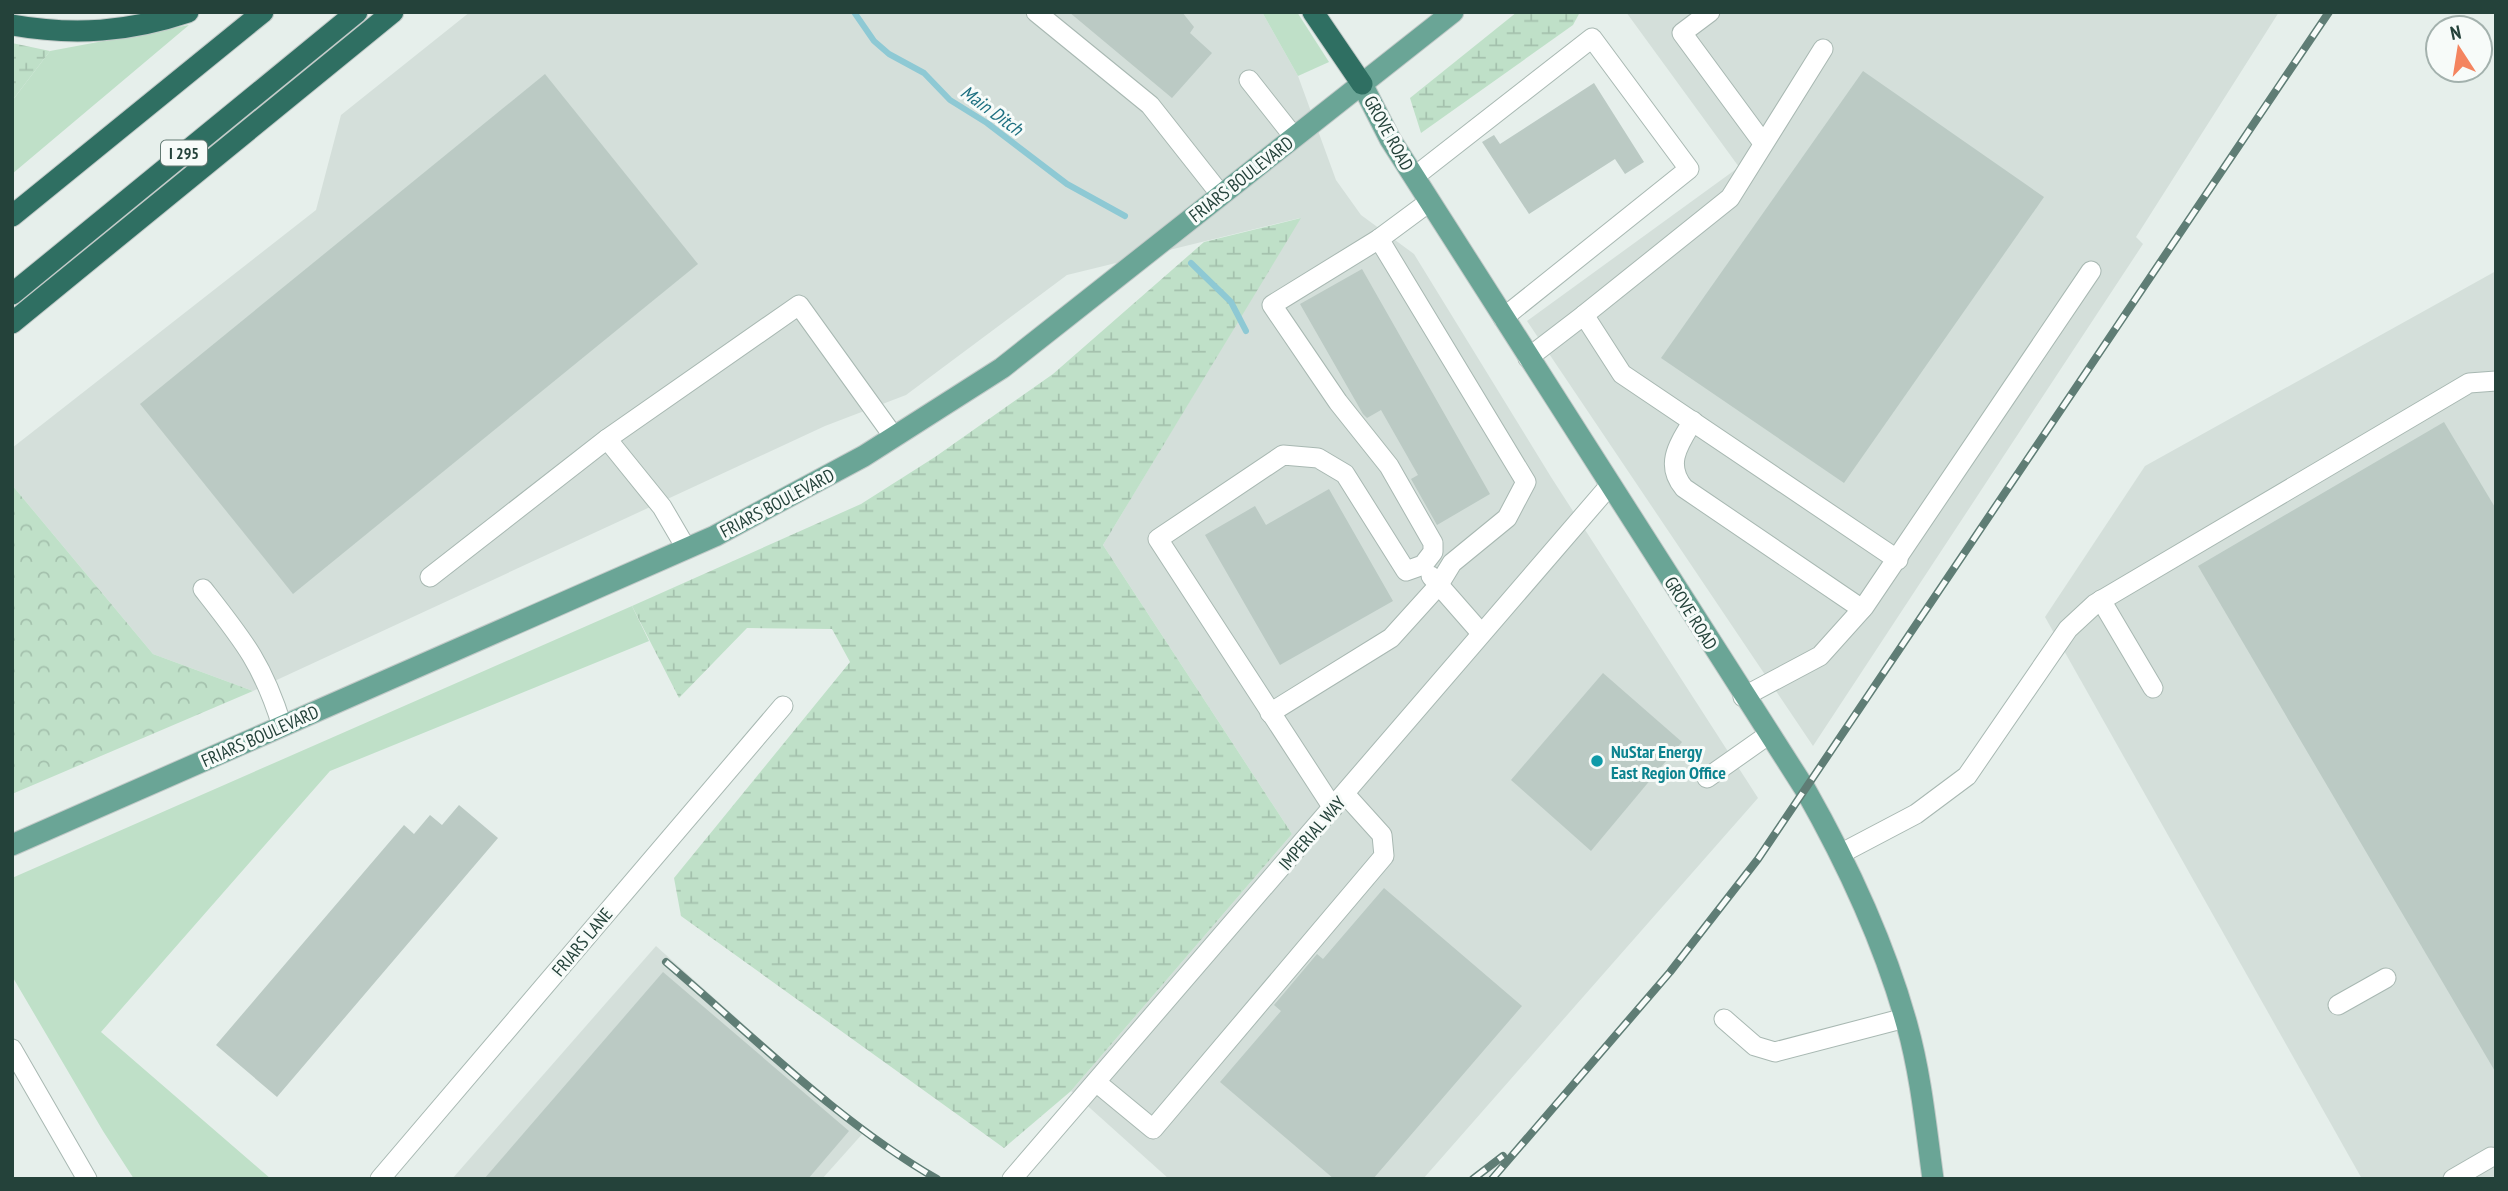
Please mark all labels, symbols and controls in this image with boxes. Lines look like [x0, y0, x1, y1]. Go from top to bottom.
north arrow [2424, 14, 2494, 84]
text: N [2448, 20, 2463, 45]
water label: Main Ditch [956, 80, 1029, 141]
street label: GROVE ROAD [1359, 92, 1419, 174]
street label: FRIARS BOULEVARD [1184, 131, 1298, 227]
road number: I 295 [161, 140, 207, 166]
street label: FRIARS BOULEVARD [716, 463, 838, 543]
street label: GROVE ROAD [1660, 572, 1722, 654]
street label: FRIARS BOULEVARD [198, 700, 322, 772]
place label: NuStar Energy East Region Office [1611, 740, 1726, 784]
marker: NuStar Energy East Region Office [1589, 753, 1605, 769]
street label: IMPERIAL WAY [1274, 791, 1351, 875]
street label: FRIARS LANE [547, 903, 617, 981]

